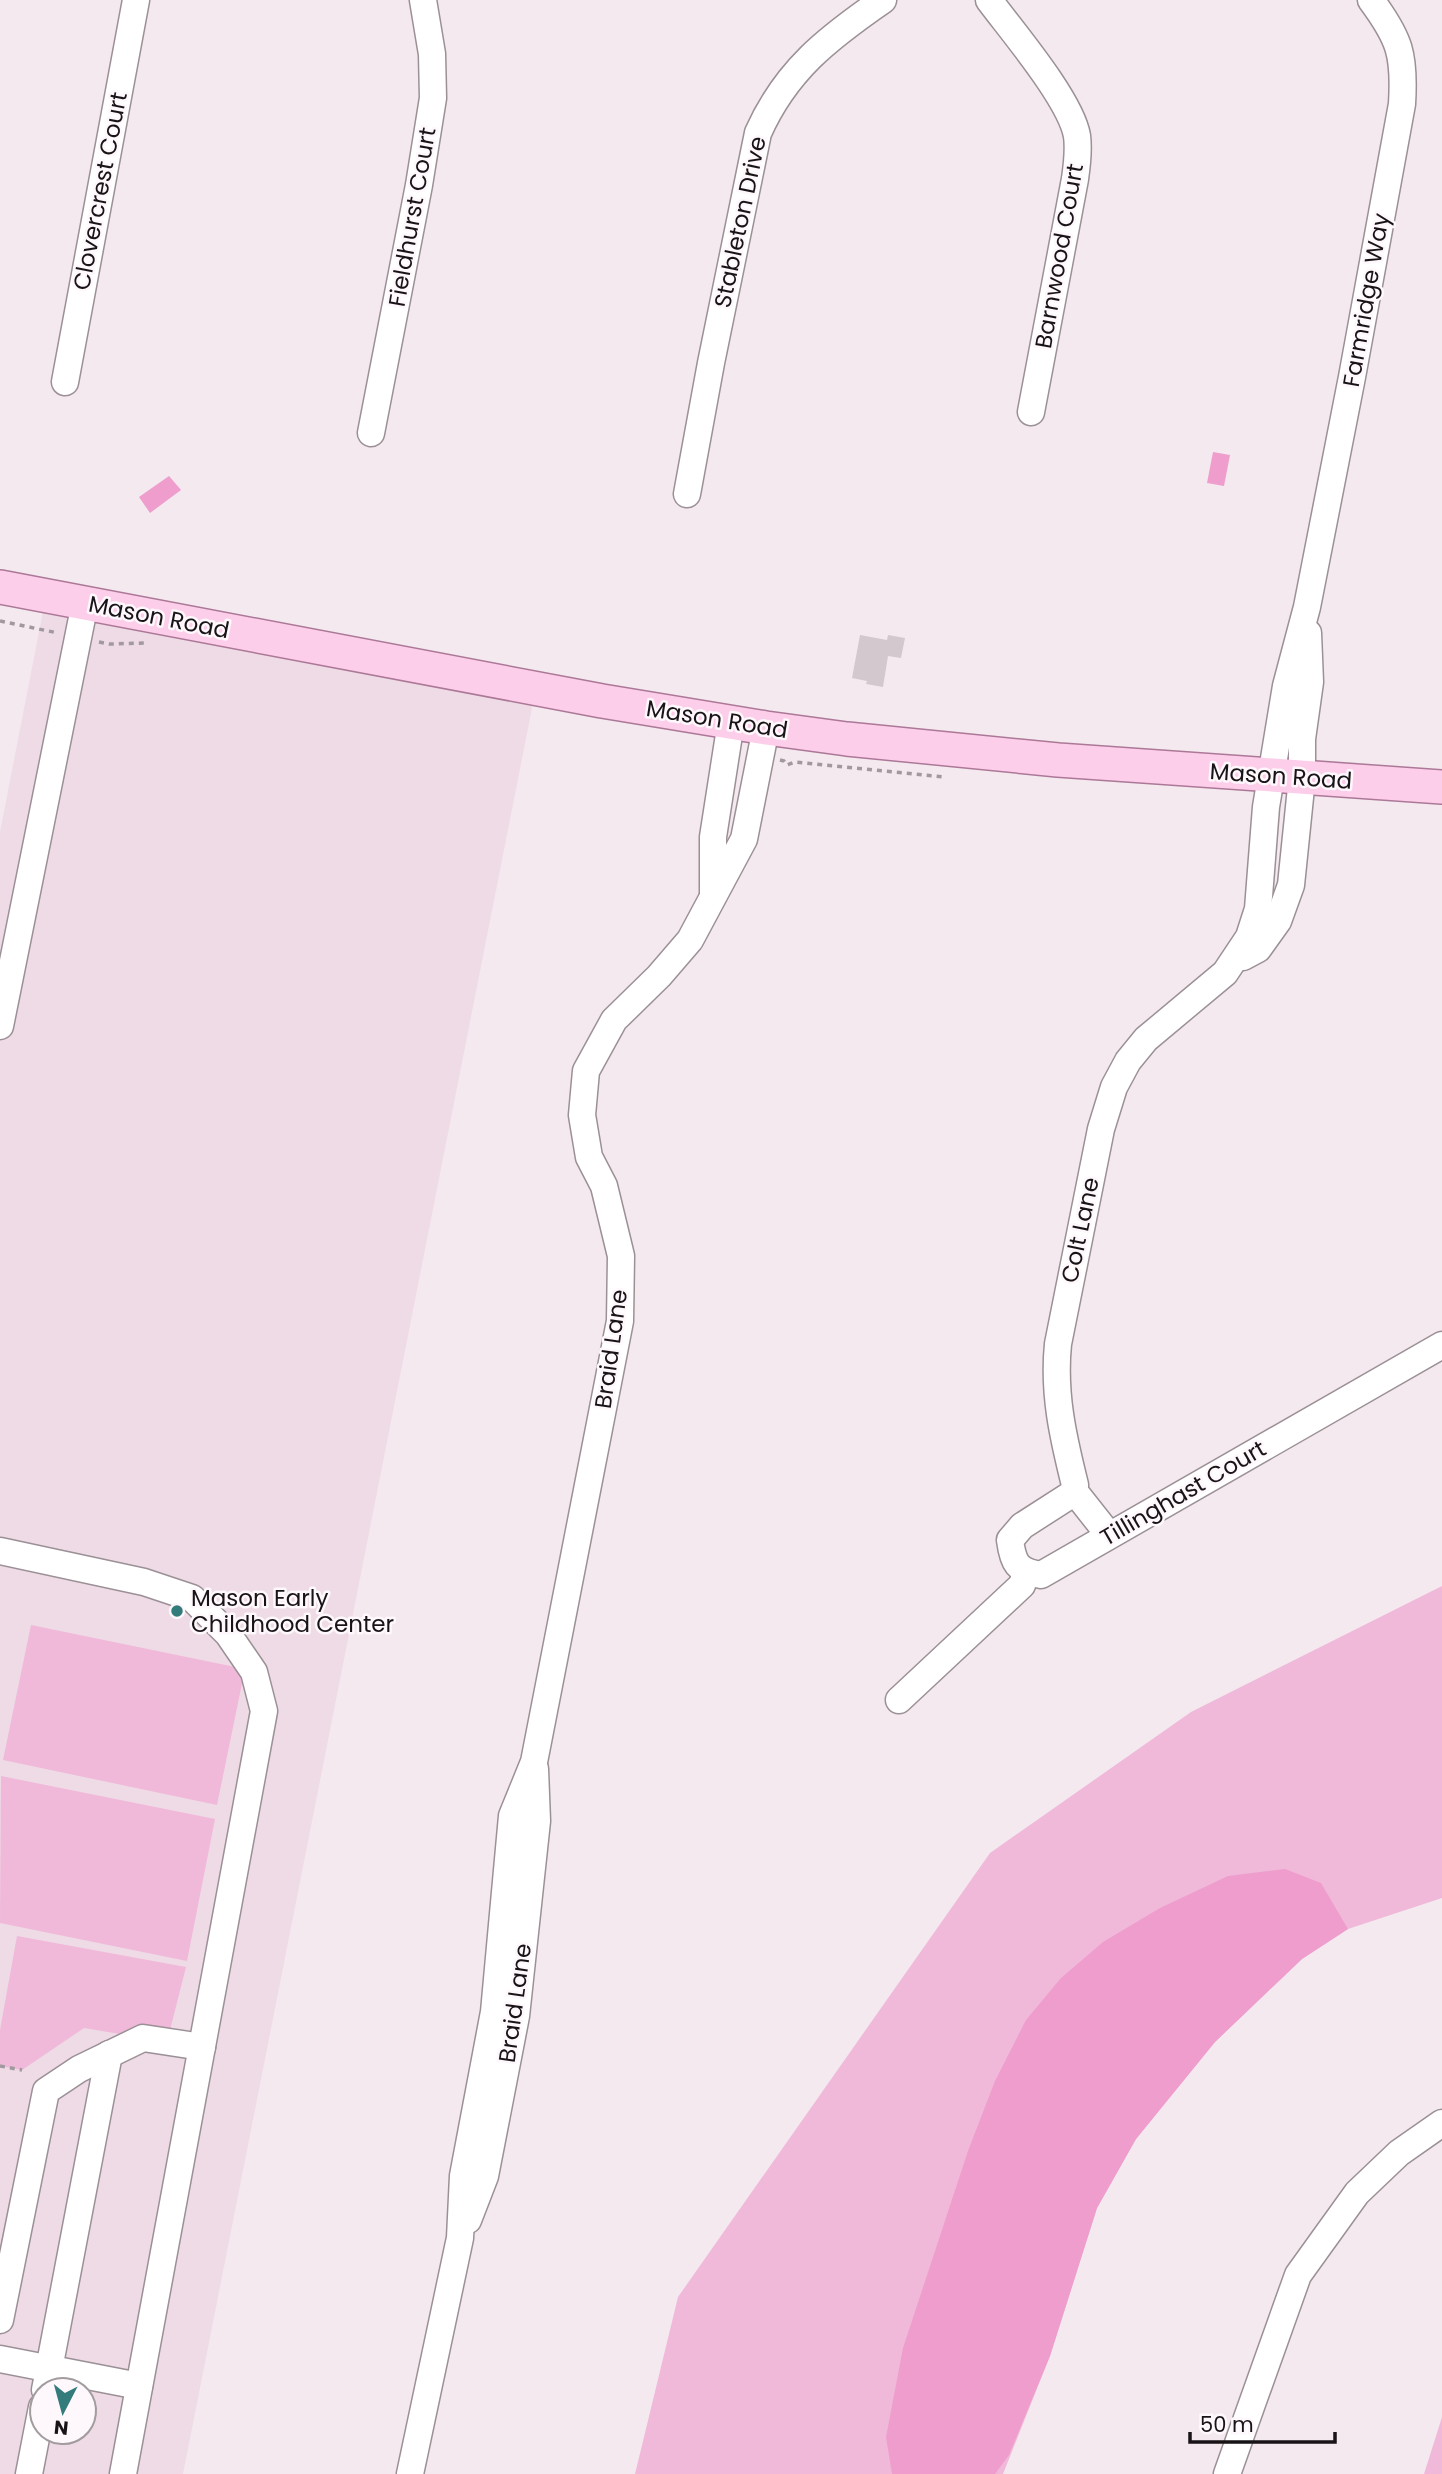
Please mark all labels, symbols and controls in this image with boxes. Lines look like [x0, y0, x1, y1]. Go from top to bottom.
street label: Clovercrest Court [65, 89, 135, 293]
street label: Fieldhurst Court [380, 125, 444, 309]
street label: Stableton Drive [706, 133, 774, 311]
street label: Barnwood Court [1027, 161, 1091, 351]
street label: Farmridge Way [1335, 210, 1397, 389]
street label: Mason Road [86, 588, 232, 646]
street label: Mason Road [644, 692, 790, 746]
street label: Mason Road [1209, 755, 1353, 797]
street label: Colt Lane [1053, 1174, 1107, 1286]
street label: Braid Lane [587, 1287, 635, 1411]
street label: Tillinghast Court [1094, 1433, 1272, 1553]
place label: Mason Early Childhood Center [191, 1582, 394, 1640]
marker: Mason Early Childhood Center [169, 1603, 185, 1619]
street label: Braid Lane [491, 1941, 539, 2065]
north arrow [28, 2376, 98, 2446]
scale bar [1190, 2400, 1335, 2444]
text: 50 m [1200, 2410, 1254, 2439]
text: N [53, 2413, 70, 2442]

